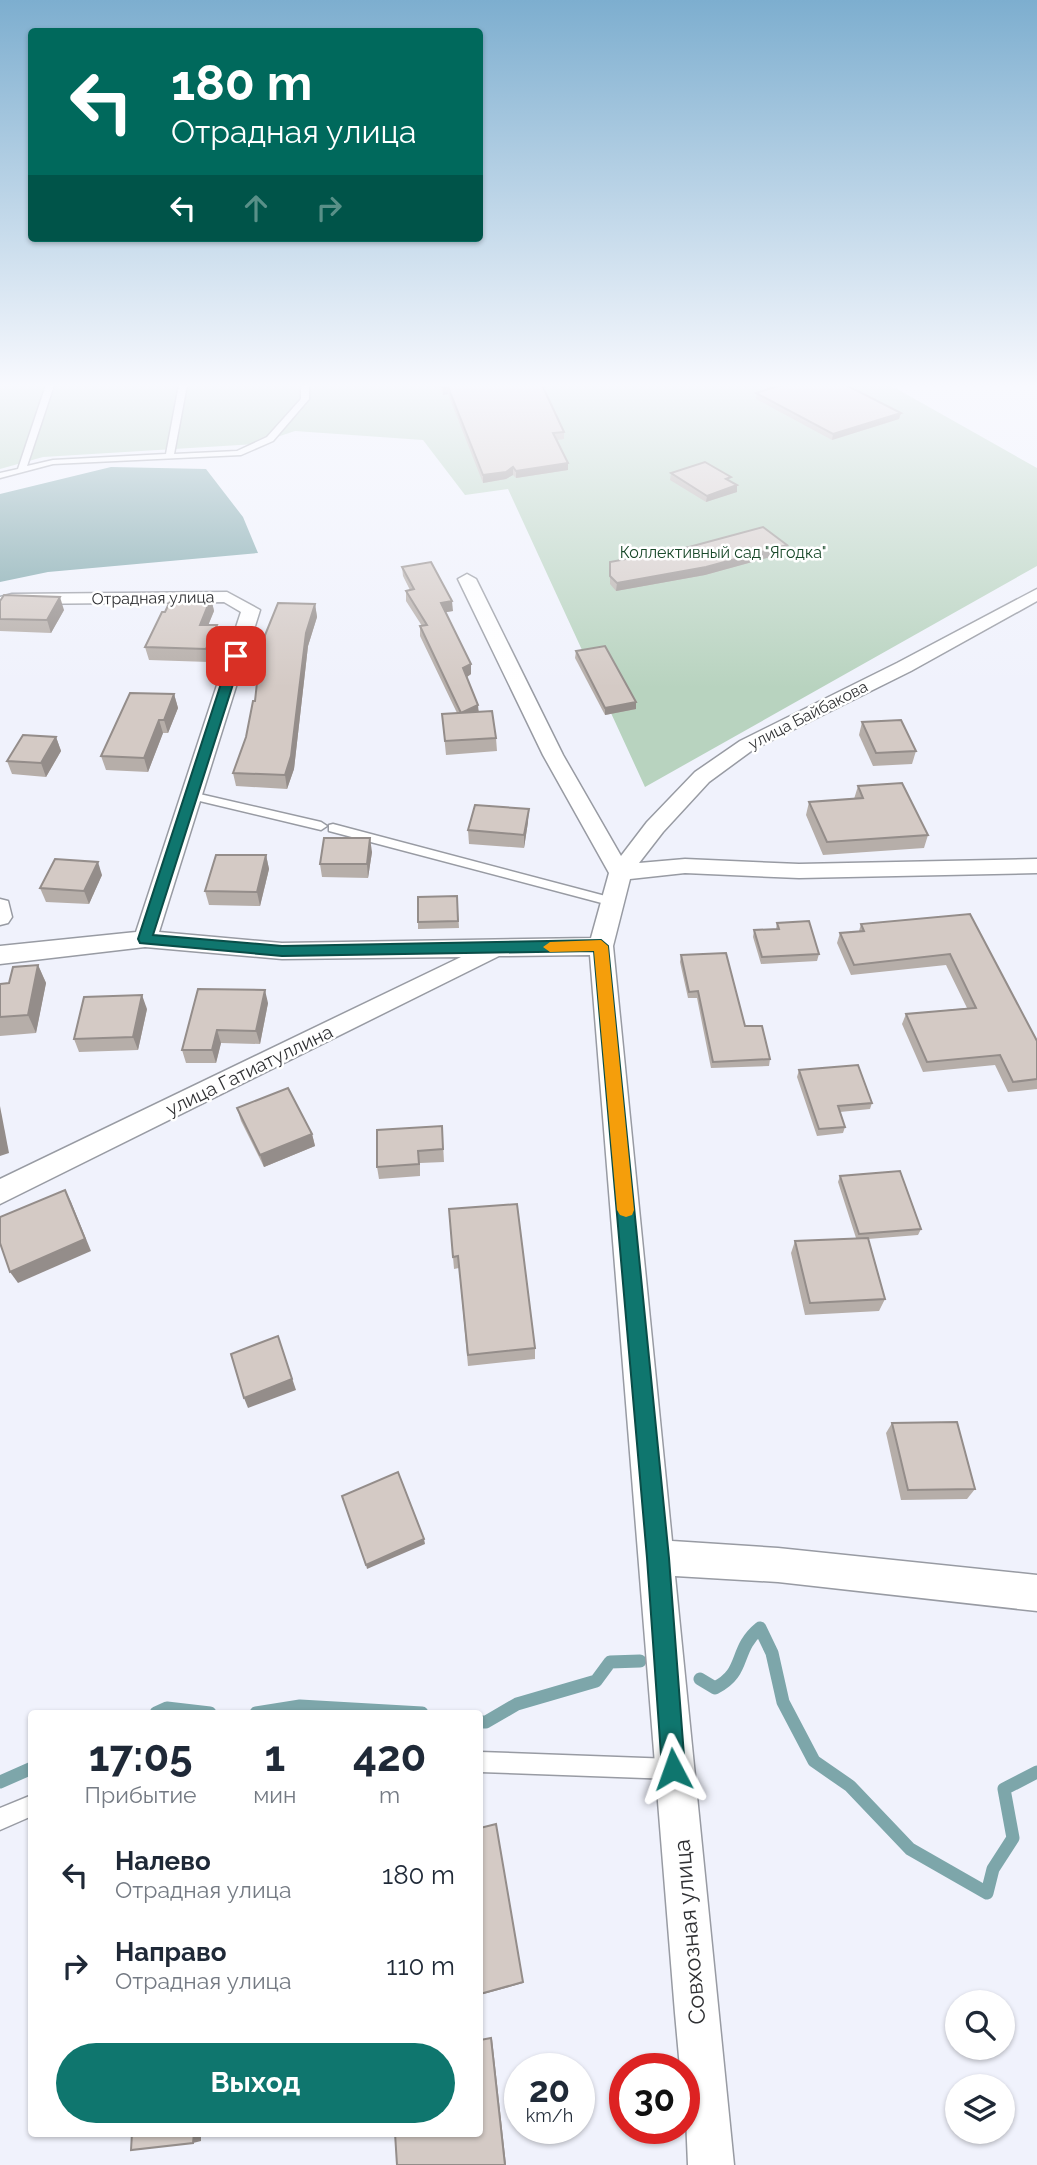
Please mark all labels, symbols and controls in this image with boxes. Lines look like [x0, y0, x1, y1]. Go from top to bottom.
text: 180 m [171, 54, 312, 111]
icon: left [56, 56, 147, 147]
text: Отрадная улица [171, 113, 417, 150]
icon: left [164, 189, 202, 227]
icon: ahead [237, 189, 275, 227]
icon: right [310, 189, 348, 227]
park label: Коллективный сад "Ягодка" [620, 543, 826, 562]
street label: Отрадная улица [91, 587, 215, 609]
pin [206, 626, 266, 686]
icon: arrive [217, 637, 255, 675]
street label: улица Байбакова [745, 677, 871, 753]
street label: улица Гатиатуллина [162, 1020, 336, 1120]
text: 17:05 [89, 1732, 192, 1781]
text: 1 [264, 1732, 285, 1781]
text: 420 [353, 1732, 426, 1781]
position arrow [636, 1732, 710, 1806]
text: Прибытие [85, 1781, 197, 1808]
text: мин [253, 1781, 296, 1808]
text: m [379, 1781, 400, 1808]
street label: Совхозная улица [667, 1838, 711, 2026]
text: Налево [115, 1846, 211, 1876]
icon: left [56, 1856, 94, 1894]
text: 180 m [382, 1860, 455, 1890]
text: Отрадная улица [115, 1876, 291, 1903]
text: Направо [115, 1937, 226, 1967]
icon: right [56, 1947, 94, 1985]
text: 110 m [386, 1951, 455, 1981]
text: Отрадная улица [115, 1967, 291, 1994]
map controls [945, 1990, 1015, 2144]
button: search [945, 1990, 1015, 2060]
button: Выход [56, 2043, 455, 2123]
speed limit sign: 30 [609, 2053, 700, 2144]
text: 20 [529, 2069, 570, 2110]
button: layers [945, 2074, 1015, 2144]
text: km/h [526, 2105, 573, 2126]

